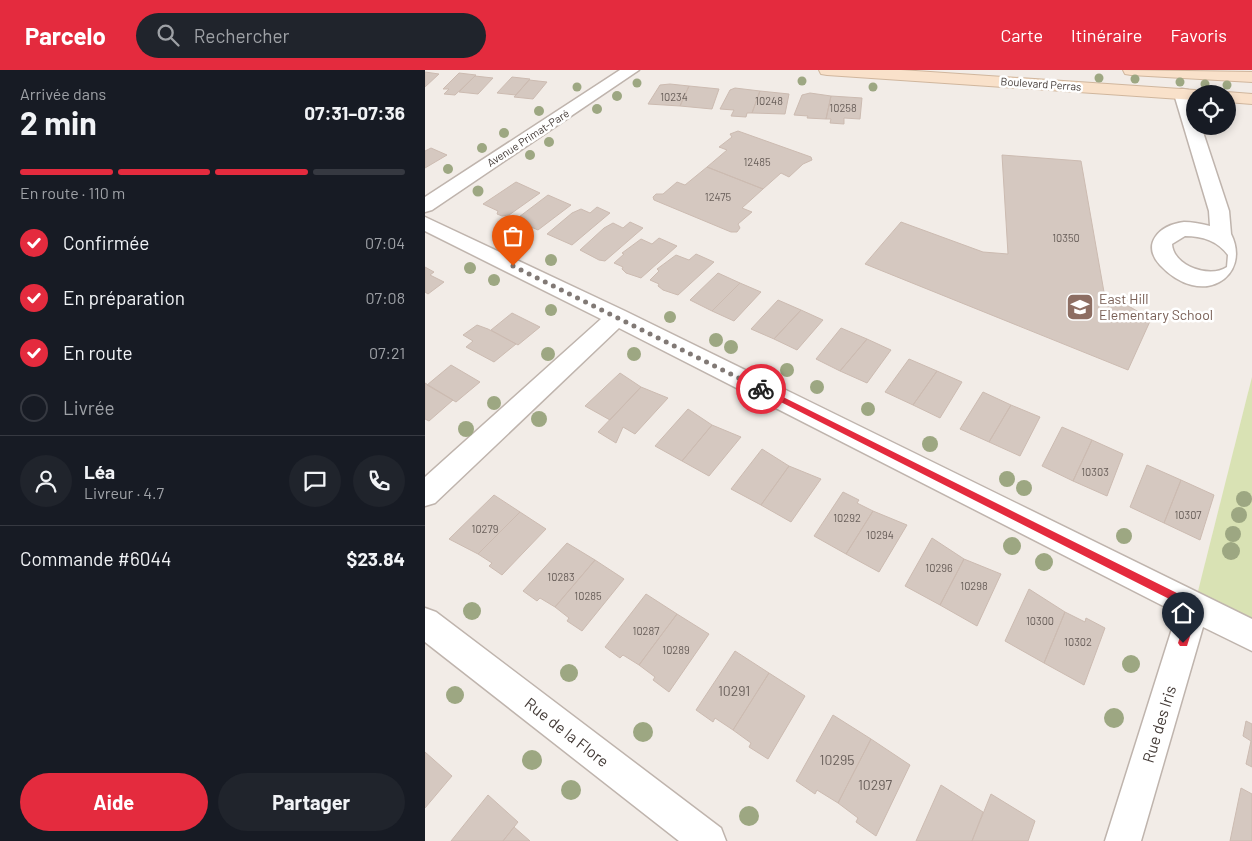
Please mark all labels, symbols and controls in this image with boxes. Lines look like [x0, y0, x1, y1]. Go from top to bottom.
search box [136, 13, 486, 58]
text: Parcelo [25, 21, 106, 50]
icon: search [154, 21, 182, 49]
text: Rechercher [194, 24, 289, 47]
text: Carte [1000, 24, 1043, 46]
text: Itinéraire [1071, 24, 1142, 46]
text: Favoris [1170, 24, 1227, 46]
street label: Boulevard Perras [1000, 74, 1082, 93]
text: Arrivée dans [20, 84, 106, 103]
map controls [1186, 85, 1236, 135]
button: locate [1186, 85, 1236, 135]
house number: 10234 [660, 90, 688, 103]
house number: 10248 [755, 94, 783, 107]
text: 07:31–07:36 [304, 101, 405, 124]
house number: 10258 [829, 101, 857, 114]
text: 2 min [20, 103, 97, 141]
street label: Avenue Primat-Paré [484, 106, 571, 169]
house number: 12485 [743, 155, 771, 168]
text: En route · 110 m [20, 183, 125, 202]
house number: 12475 [705, 190, 732, 203]
pin [492, 215, 534, 266]
icon: bag [499, 222, 527, 250]
icon: check [20, 229, 48, 257]
text: Confirmée [63, 231, 150, 254]
house number: 10350 [1052, 231, 1080, 244]
text: 07:04 [365, 233, 405, 252]
icon: check [20, 284, 48, 312]
text: En préparation [63, 286, 185, 309]
text: 07:08 [366, 288, 405, 307]
place label: East Hill Elementary School [1099, 290, 1213, 323]
school or university icon: East Hill Elementary School [1065, 292, 1095, 322]
icon: check [20, 339, 48, 367]
text: En route [63, 341, 133, 364]
text: 07:21 [369, 343, 405, 362]
courier [736, 364, 786, 414]
icon: bike [747, 375, 775, 403]
text: Livrée [63, 396, 115, 419]
button: person [20, 455, 72, 507]
button: chat [289, 455, 341, 507]
button: phone [353, 455, 405, 507]
text: Léa [84, 460, 115, 483]
house number: 10303 [1081, 465, 1109, 478]
text: Livreur · 4.7 [84, 483, 164, 502]
house number: 10307 [1174, 508, 1202, 521]
house number: 10292 [833, 511, 861, 524]
house number: 10279 [472, 522, 499, 535]
house number: 10294 [866, 528, 894, 541]
text: Commande #6044 [20, 547, 171, 570]
text: $23.84 [347, 547, 405, 570]
house number: 10296 [925, 561, 953, 574]
house number: 10283 [547, 570, 575, 583]
house number: 10298 [960, 579, 988, 592]
house number: 10285 [574, 589, 602, 602]
pin [1162, 592, 1204, 643]
icon: home [1169, 599, 1197, 627]
house number: 10300 [1026, 614, 1054, 627]
house number: 10287 [633, 624, 659, 637]
house number: 10302 [1064, 635, 1092, 648]
house number: 10289 [662, 643, 690, 656]
house number: 10291 [718, 682, 750, 699]
street label: Rue des Iris [1138, 683, 1179, 765]
street label: Rue de la Flore [522, 693, 613, 770]
house number: 10295 [820, 751, 854, 768]
button: Aide [20, 773, 208, 831]
button: Partager [218, 773, 405, 831]
house number: 10297 [858, 776, 892, 793]

